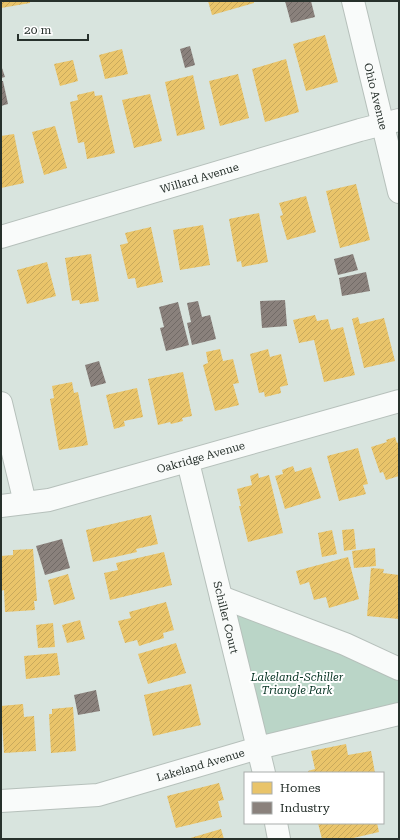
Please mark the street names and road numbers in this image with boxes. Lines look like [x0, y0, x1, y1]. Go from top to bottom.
street label: Ohio Avenue [362, 62, 390, 131]
street label: Willard Avenue [159, 160, 240, 196]
street label: Oakridge Avenue [155, 438, 246, 476]
street label: Schiller Court [211, 580, 241, 655]
street label: Lakeland Avenue [155, 746, 246, 784]

